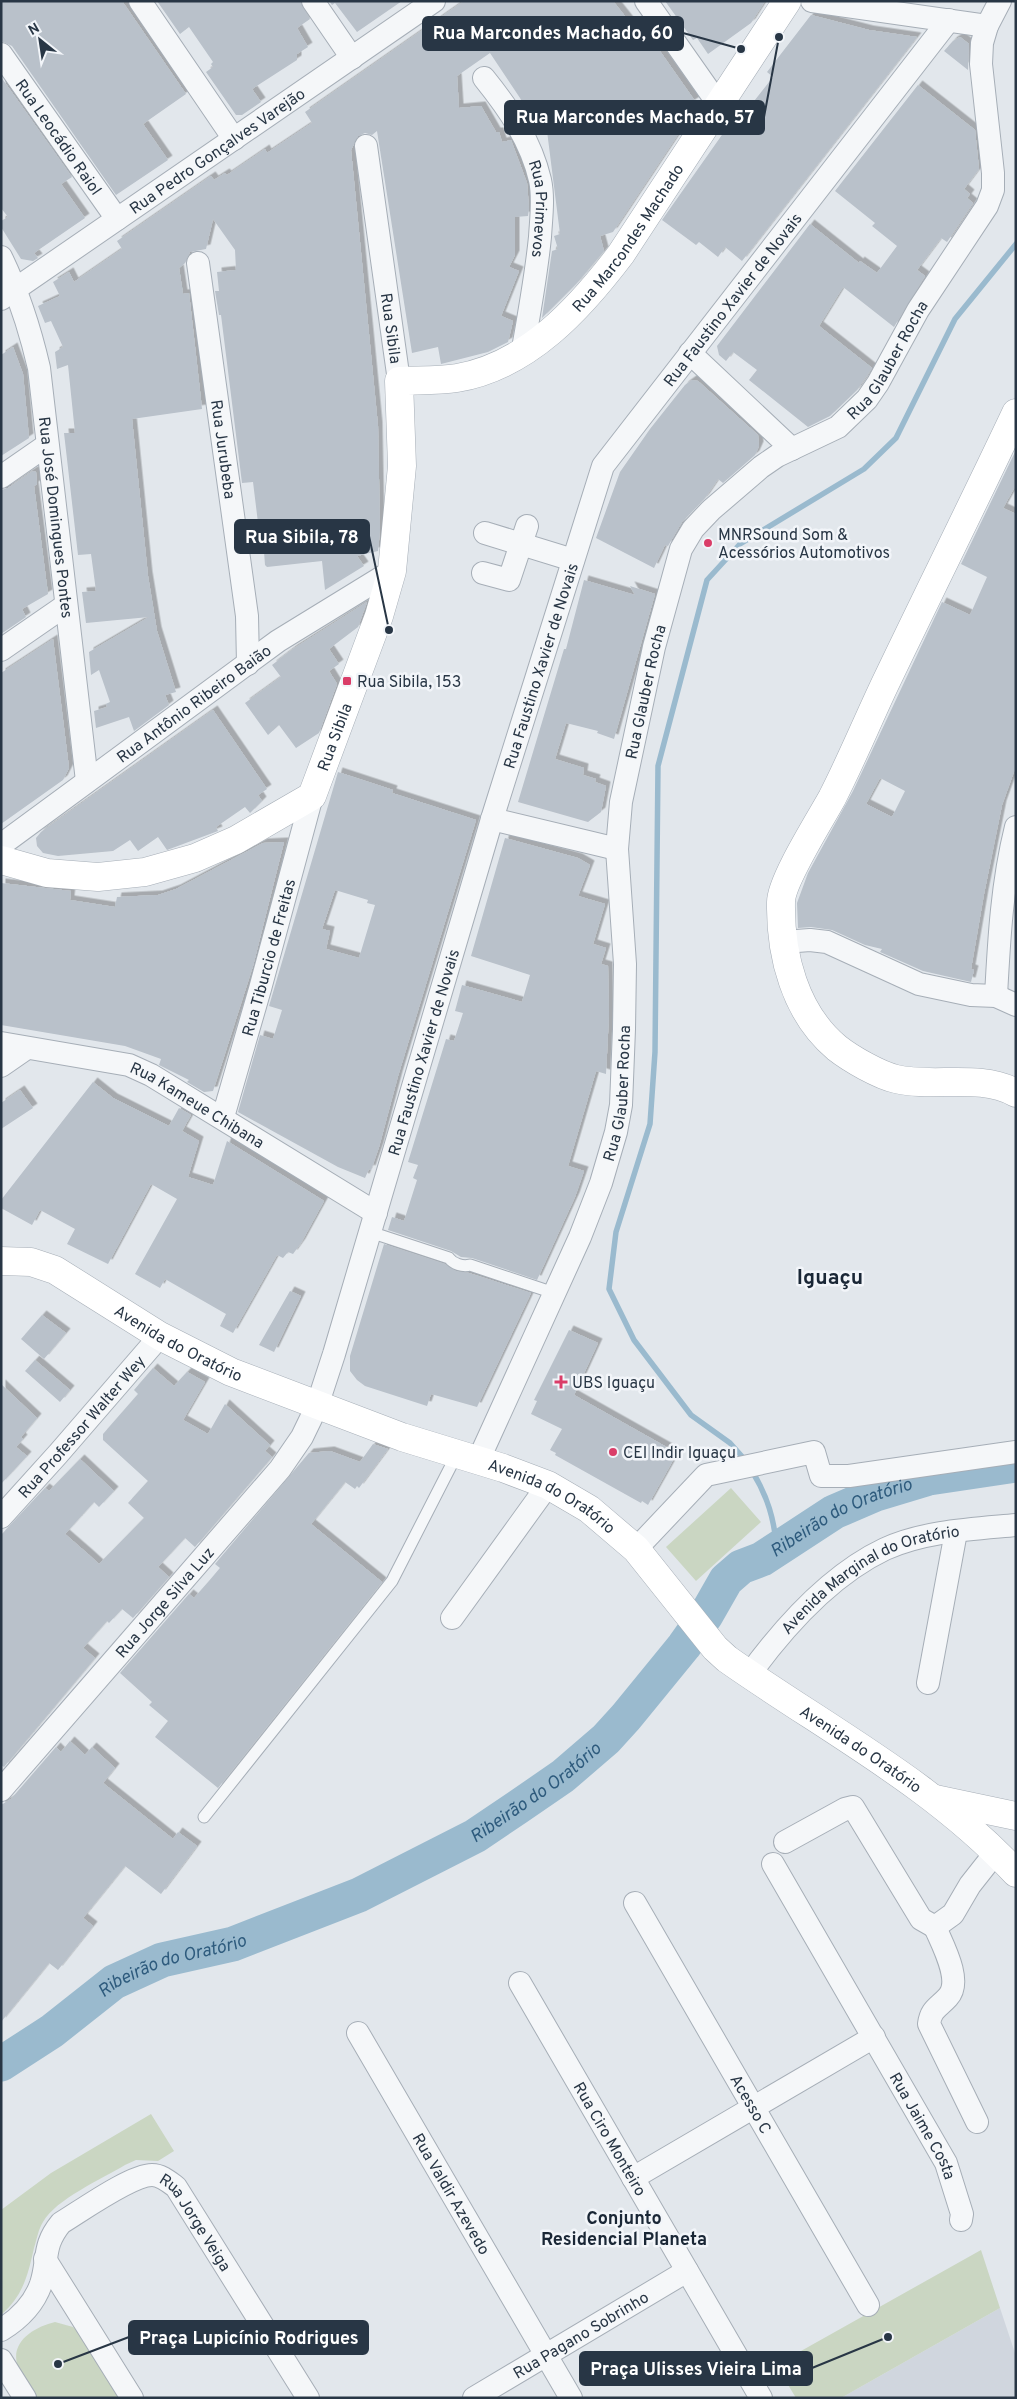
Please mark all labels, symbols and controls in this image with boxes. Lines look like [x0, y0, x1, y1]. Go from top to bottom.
north arrow [15, 15, 65, 65]
callout: Rua Marcondes Machado, 60 [423, 17, 683, 50]
text: N [26, 20, 43, 40]
text: Rua Marcondes Machado, 60 [433, 23, 673, 46]
street label: Rua Leocádio Raiol [10, 76, 105, 200]
street label: Rua Pedro Gonçalves Varejão [126, 85, 310, 220]
callout: Rua Marcondes Machado, 57 [505, 101, 764, 134]
text: Rua Marcondes Machado, 57 [516, 107, 754, 130]
street label: Rua Primevos [523, 158, 550, 259]
street label: Rua Marcondes Machado [569, 161, 689, 317]
street label: Rua Faustino Xavier de Novais [660, 210, 807, 391]
street label: Rua Sibila [375, 292, 404, 365]
street label: Rua Glauber Rocha [844, 297, 934, 425]
street label: Rua Jurubeba [205, 398, 239, 500]
street label: Rua José Domingues Pontes [33, 416, 76, 620]
callout: Rua Sibila, 78 [235, 520, 369, 553]
place label: MNRSound Som & Acessórios Automotivos [718, 526, 890, 564]
text: Rua Sibila, 78 [245, 527, 359, 550]
marker: MNRSound Som & Acessórios Automotivos [702, 537, 714, 549]
street label: Rua Faustino Xavier de Novais [500, 561, 584, 771]
street label: Rua Glauber Rocha [622, 623, 672, 761]
street label: Rua Antônio Ribeiro Baião [113, 641, 276, 768]
place label: Rua Sibila, 153 [357, 673, 461, 693]
marker: Rua Sibila, 153 [341, 675, 353, 687]
street label: Rua Sibila [314, 701, 358, 774]
street label: Rua Tiburcio de Freitas [239, 877, 301, 1039]
street label: Rua Faustino Xavier de Novais [385, 947, 465, 1158]
street label: Rua Glauber Rocha [600, 1025, 636, 1164]
street label: Rua Kameue Chibana [126, 1059, 267, 1154]
district label: Iguaçu [797, 1265, 863, 1292]
street label: Avenida do Oratório [110, 1302, 245, 1387]
street label: Rua Professor Walter Wey [15, 1352, 151, 1503]
place label: UBS Iguaçu [572, 1374, 655, 1394]
marker: UBS Iguaçu [554, 1375, 568, 1389]
place label: CEI Indir Iguaçu [623, 1444, 736, 1464]
marker: CEI Indir Iguaçu [607, 1446, 619, 1458]
street label: Avenida do Oratório [485, 1456, 619, 1539]
water label: Ribeirão do Oratório [766, 1474, 915, 1564]
street label: Avenida Marginal do Oratório [778, 1522, 961, 1639]
street label: Rua Jorge Silva Luz [112, 1544, 219, 1663]
street label: Avenida do Oratório [795, 1702, 925, 1799]
water label: Ribeirão do Oratório [466, 1738, 607, 1849]
water label: Ribeirão do Oratório [94, 1930, 250, 2003]
street label: Rua Jaime Costa [884, 2069, 959, 2182]
street label: Acesso C [725, 2071, 775, 2138]
street label: Rua Ciro Monteiro [568, 2079, 650, 2200]
street label: Rua Valdir Azevedo [407, 2130, 493, 2259]
street label: Rua Jorge Veiga [155, 2170, 234, 2276]
district label: Conjunto Residencial Planeta [541, 2208, 707, 2252]
street label: Rua Pagano Sobrinho [510, 2288, 653, 2384]
callout: Praça Lupicínio Rodrigues [129, 2321, 368, 2354]
text: Praça Lupicínio Rodrigues [139, 2328, 359, 2351]
callout: Praça Ulisses Vieira Lima [580, 2352, 812, 2385]
text: Praça Ulisses Vieira Lima [590, 2359, 802, 2382]

